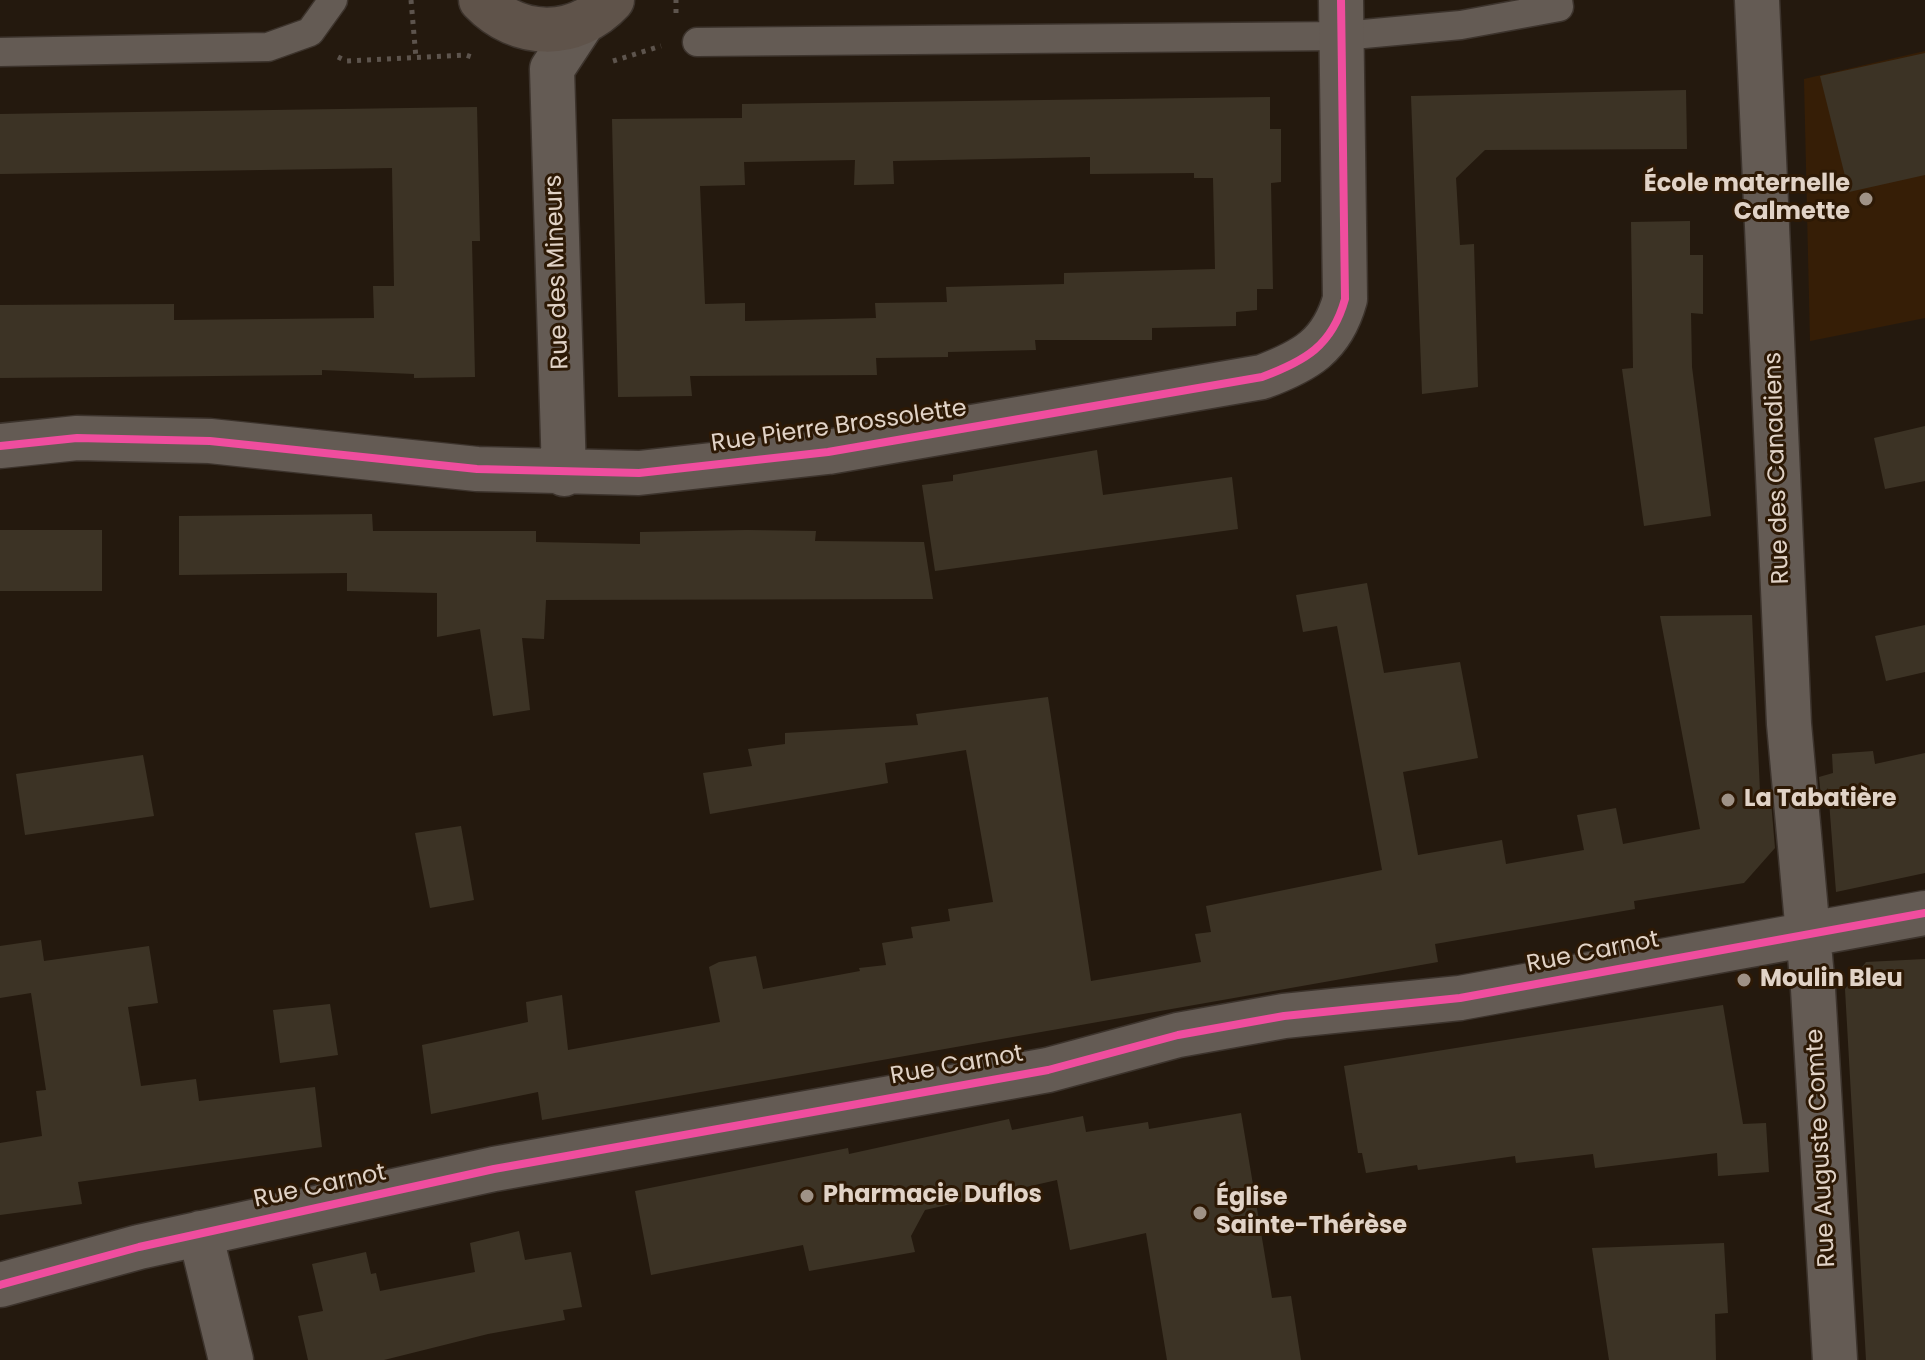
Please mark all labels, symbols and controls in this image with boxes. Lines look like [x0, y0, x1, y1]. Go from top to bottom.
place label: École maternelle Calmette [1644, 171, 1850, 227]
street label: Rue des Mineurs [540, 174, 576, 370]
marker: École maternelle Calmette [1857, 190, 1875, 208]
street label: Rue des Canadiens [1760, 351, 1796, 585]
street label: Rue Pierre Brossolette [709, 395, 969, 459]
place label: La Tabatière [1744, 786, 1897, 814]
marker: La Tabatière [1719, 791, 1737, 809]
street label: Rue Carnot [1524, 926, 1662, 980]
place label: Moulin Bleu [1760, 966, 1903, 994]
marker: Moulin Bleu [1735, 971, 1753, 989]
street label: Rue Auguste Comte [1801, 1028, 1843, 1268]
street label: Rue Carnot [888, 1040, 1026, 1092]
street label: Rue Carnot [251, 1159, 389, 1215]
place label: Pharmacie Duflos [823, 1182, 1042, 1210]
place label: Église Sainte-Thérèse [1216, 1185, 1407, 1241]
marker: Pharmacie Duflos [798, 1187, 816, 1205]
marker: Église Sainte-Thérèse [1191, 1204, 1209, 1222]

